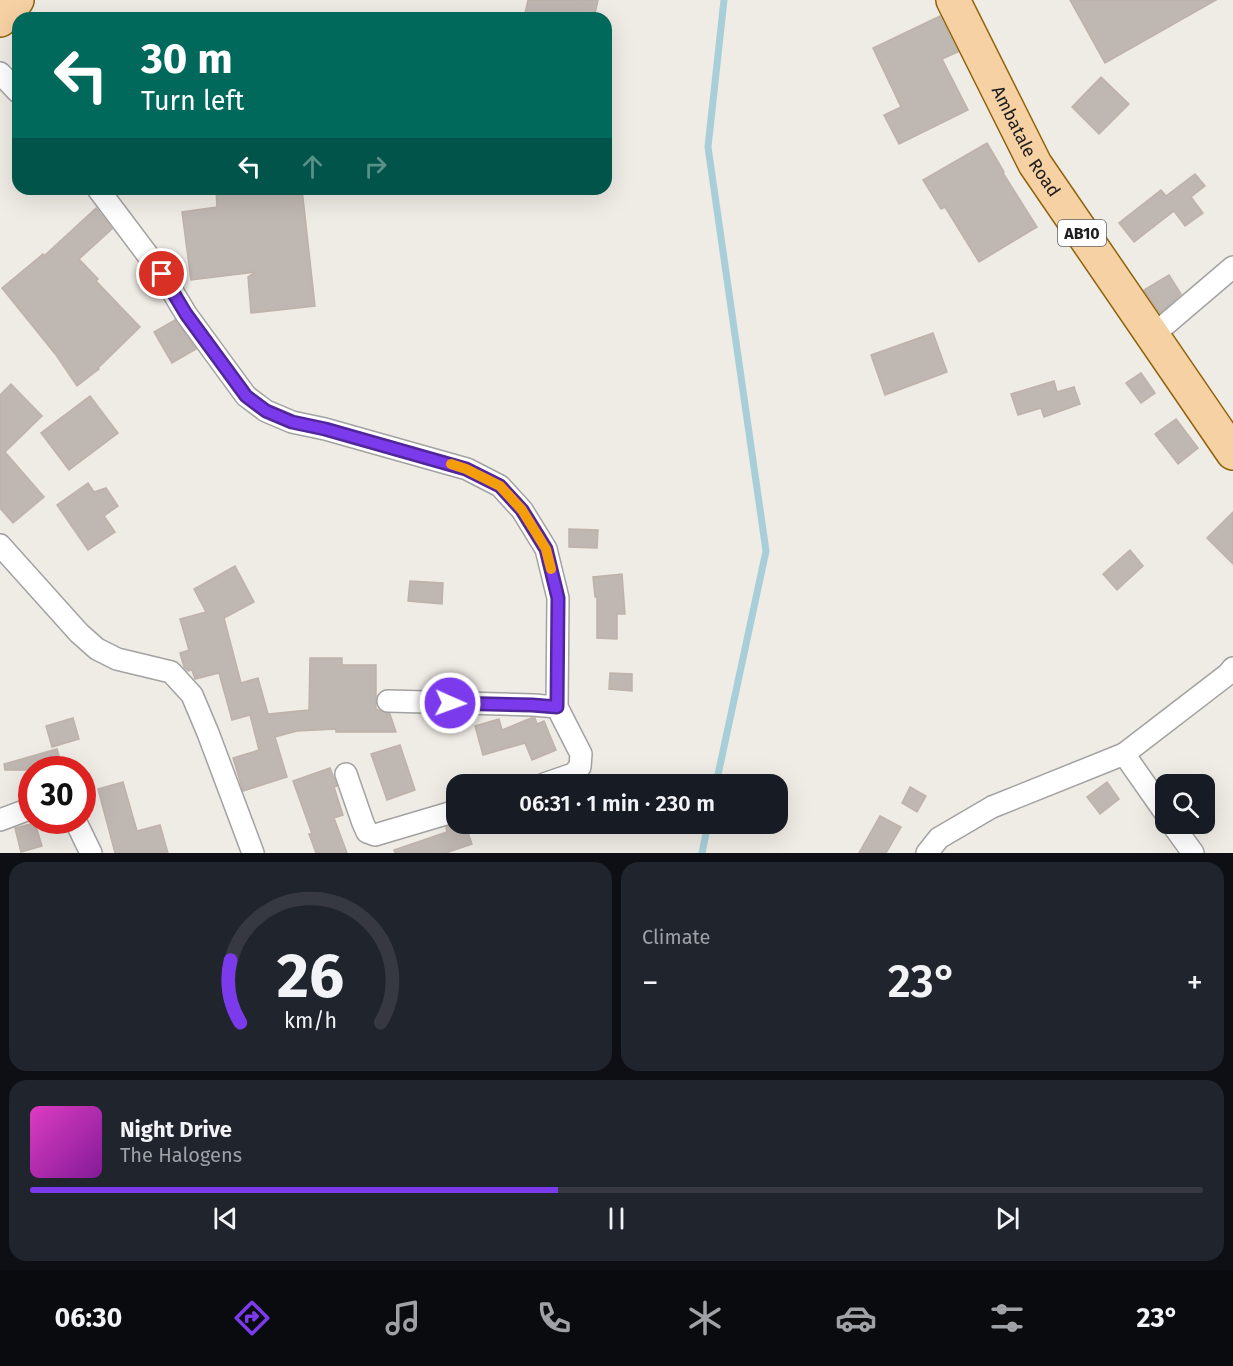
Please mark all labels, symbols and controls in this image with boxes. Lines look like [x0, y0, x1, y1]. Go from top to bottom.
text: 30 m [141, 34, 233, 84]
icon: left [42, 36, 120, 114]
street label: Ambatale Road [987, 82, 1065, 201]
text: Turn left [141, 85, 244, 117]
icon: left [233, 150, 266, 183]
icon: ahead [296, 150, 329, 183]
icon: right [359, 150, 392, 183]
road number: AB10 [1058, 220, 1106, 246]
pin [136, 248, 187, 299]
icon: arrive [145, 257, 178, 290]
position arrow [418, 671, 482, 735]
speed limit sign: 30 [18, 756, 96, 834]
map controls [1155, 774, 1215, 834]
button: search [1155, 774, 1215, 834]
text: 06:31 · 1 min · 230 m [519, 790, 715, 817]
text: Climate [642, 925, 710, 949]
text: 26 [277, 939, 344, 1014]
text: 23° [888, 955, 957, 1009]
text: − [642, 963, 659, 1003]
text: + [1187, 963, 1203, 1003]
text: km/h [284, 1009, 337, 1035]
text: Night Drive [120, 1116, 232, 1143]
text: The Halogens [120, 1143, 242, 1167]
icon: previous [209, 1202, 242, 1235]
icon: pause [600, 1202, 633, 1235]
icon: next [991, 1202, 1024, 1235]
icon: directions [231, 1297, 273, 1339]
icon: music [382, 1297, 424, 1339]
icon: phone [533, 1297, 575, 1339]
icon: climate [684, 1297, 726, 1339]
icon: car [835, 1297, 877, 1339]
icon: filters [986, 1297, 1028, 1339]
text: 06:30 [54, 1302, 122, 1334]
text: 23° [1137, 1302, 1179, 1334]

